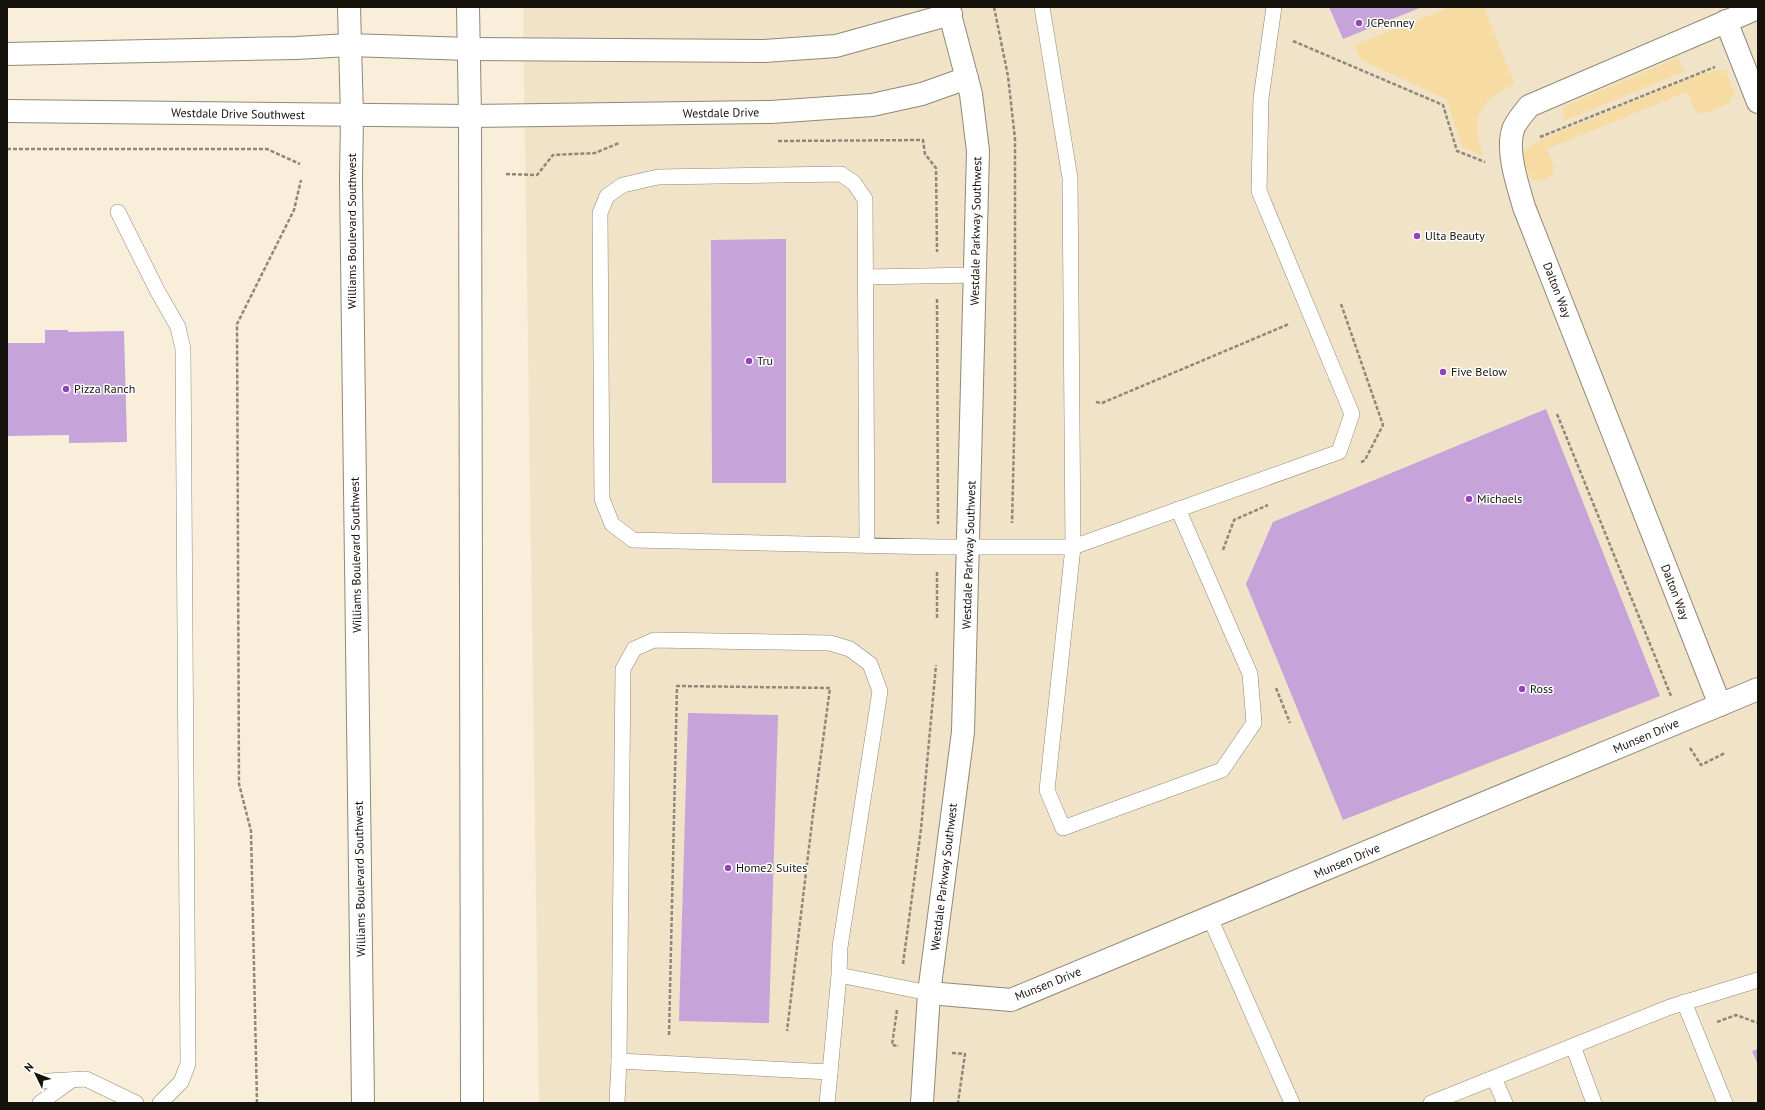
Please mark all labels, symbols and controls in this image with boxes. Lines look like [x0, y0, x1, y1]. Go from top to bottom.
place label: JCPenney [1366, 15, 1415, 30]
marker: JCPenney [1354, 18, 1364, 28]
street label: Westdale Drive [682, 104, 759, 121]
street label: Westdale Drive Southwest [171, 105, 305, 122]
street label: Williams Boulevard Southwest [344, 153, 359, 309]
street label: Westdale Parkway Southwest [967, 156, 984, 306]
place label: Ulta Beauty [1425, 228, 1485, 243]
marker: Ulta Beauty [1412, 231, 1422, 241]
street label: Dalton Way [1540, 260, 1575, 320]
place label: Tru [757, 353, 773, 368]
marker: Tru [744, 356, 754, 366]
place label: Five Below [1451, 364, 1507, 379]
marker: Five Below [1438, 367, 1448, 377]
place label: Pizza Ranch [74, 381, 135, 396]
marker: Pizza Ranch [61, 384, 71, 394]
street label: Williams Boulevard Southwest [347, 477, 364, 633]
street label: Westdale Parkway Southwest [958, 480, 979, 630]
place label: Michaels [1477, 491, 1522, 506]
marker: Michaels [1464, 494, 1474, 504]
street label: Dalton Way [1658, 562, 1693, 622]
place label: Ross [1530, 681, 1553, 696]
marker: Ross [1517, 684, 1527, 694]
street label: Munsen Drive [1610, 715, 1681, 756]
street label: Williams Boulevard Southwest [351, 801, 368, 957]
street label: Westdale Parkway Southwest [927, 802, 960, 952]
street label: Munsen Drive [1311, 840, 1382, 881]
place label: Home2 Suites [736, 860, 807, 875]
marker: Home2 Suites [723, 863, 733, 873]
street label: Munsen Drive [1012, 963, 1083, 1004]
north arrow [16, 1054, 56, 1094]
text: N [21, 1060, 36, 1075]

